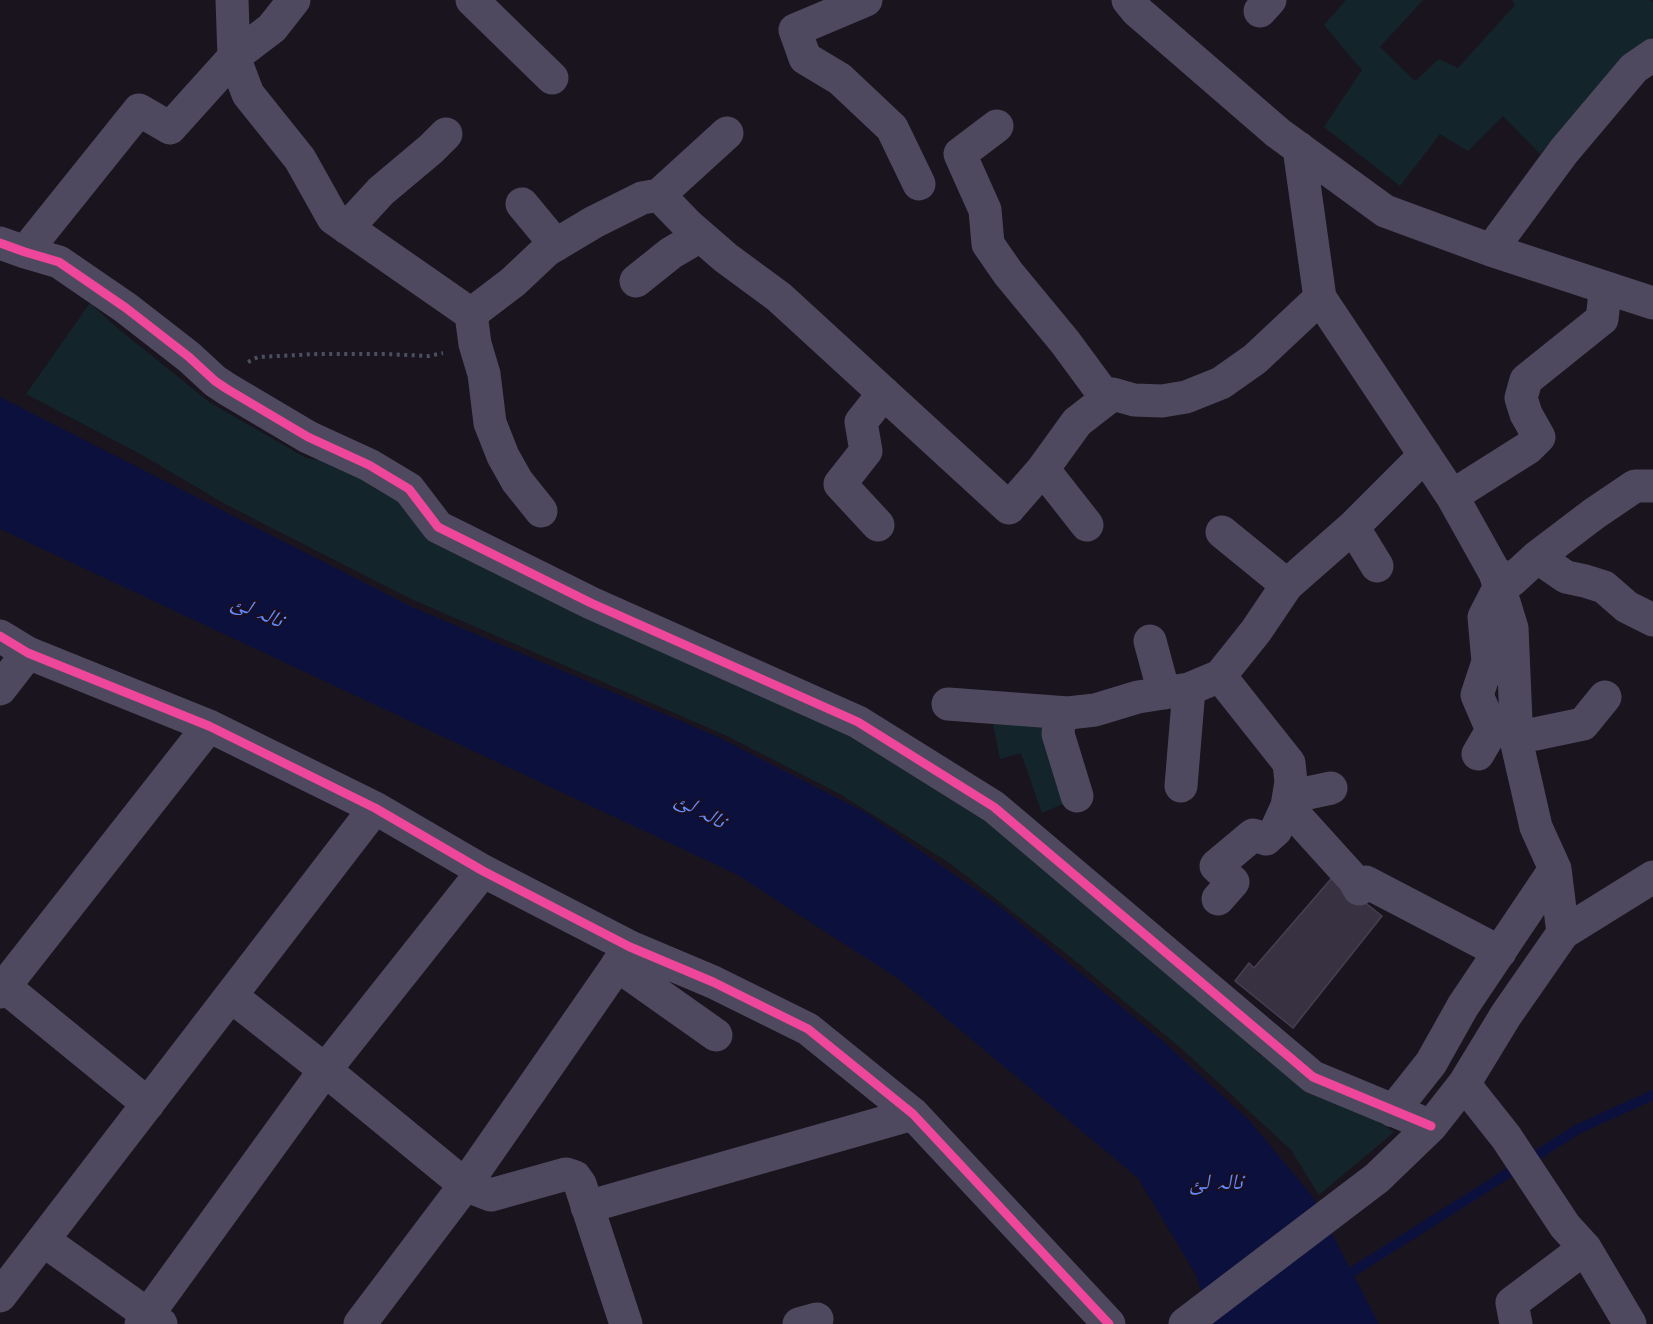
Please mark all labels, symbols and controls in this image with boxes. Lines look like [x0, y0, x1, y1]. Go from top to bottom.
water label: نالہ لئ [227, 589, 287, 635]
water label: نالہ لئ [670, 787, 730, 835]
water label: نالہ لئ [1189, 1170, 1243, 1196]

